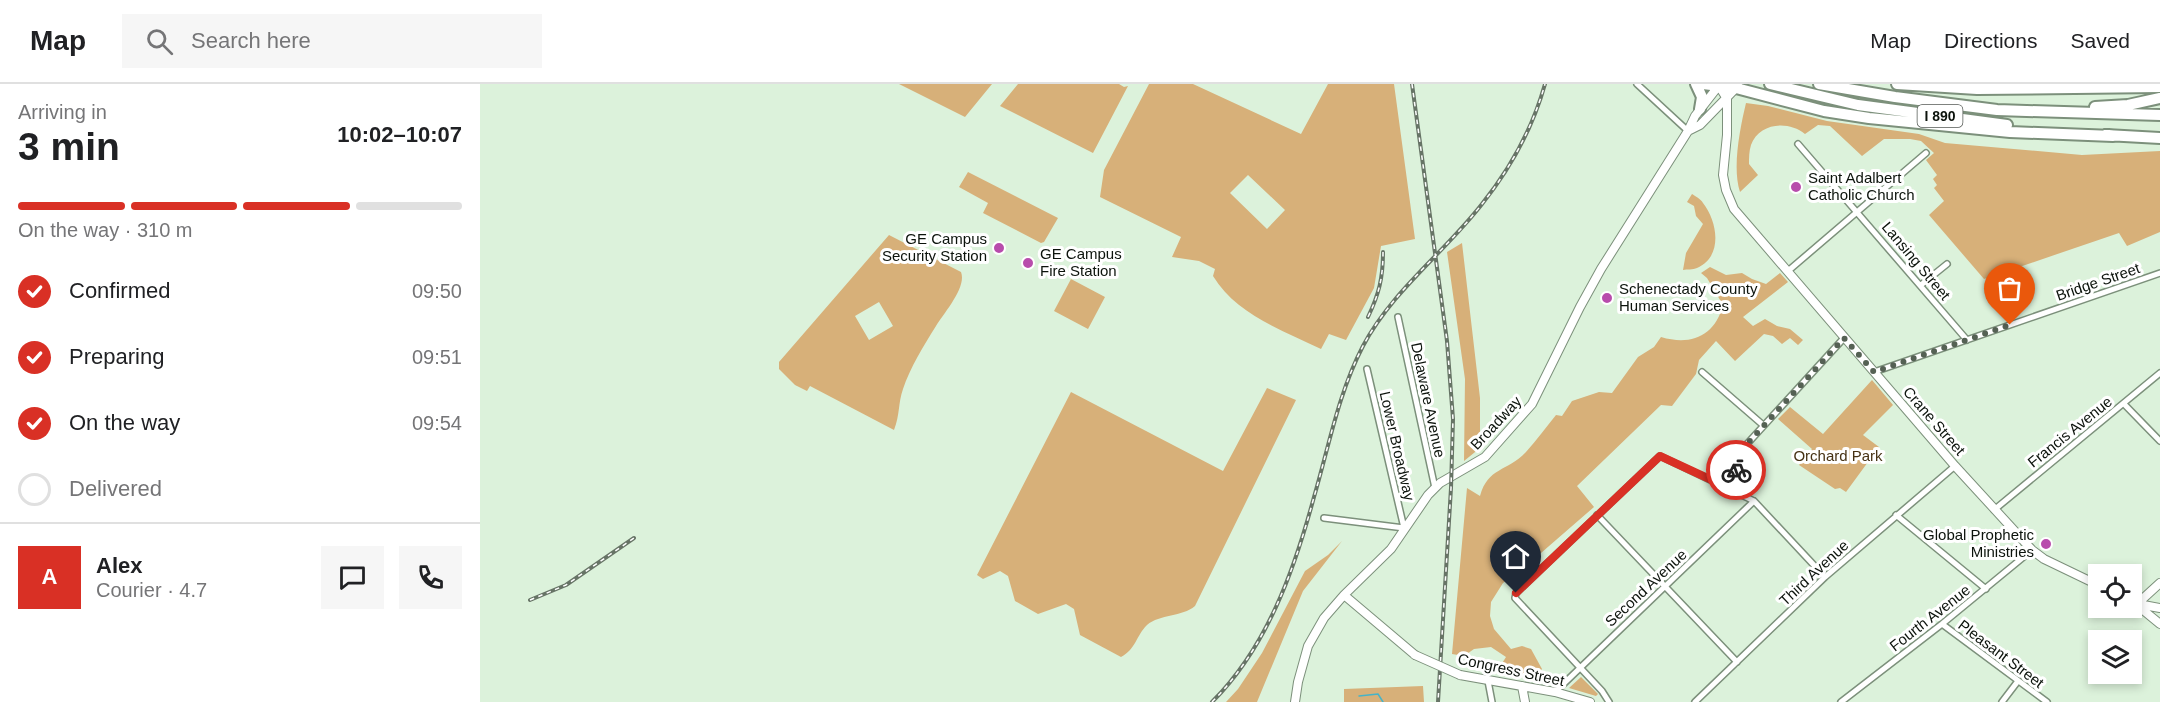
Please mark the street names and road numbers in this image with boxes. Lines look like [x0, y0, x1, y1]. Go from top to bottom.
road number: I 890 [1918, 105, 1962, 127]
street label: Lansing Street [1879, 218, 1955, 304]
street label: Bridge Street [2054, 259, 2143, 304]
street label: Delaware Avenue [1408, 341, 1449, 459]
street label: Crane Street [1900, 383, 1969, 459]
street label: Lower Broadway [1377, 390, 1418, 503]
street label: Broadway [1467, 392, 1525, 453]
street label: Francis Avenue [2024, 393, 2115, 471]
street label: Third Avenue [1776, 536, 1852, 609]
street label: Second Avenue [1602, 546, 1690, 630]
street label: Fourth Avenue [1886, 581, 1973, 654]
street label: Pleasant Street [1955, 616, 2048, 692]
street label: Congress Street [1456, 650, 1567, 689]

